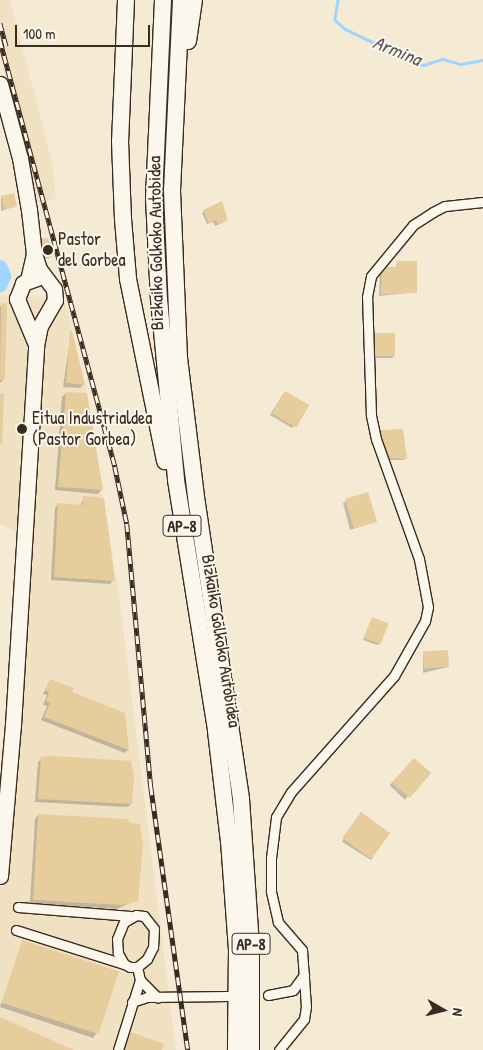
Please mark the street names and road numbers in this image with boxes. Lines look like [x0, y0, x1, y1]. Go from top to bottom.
street label: Bizkaiko Golkoko Autobidea [144, 155, 168, 331]
road number: AP-8 [162, 512, 202, 540]
street label: Bizkaiko Golkoko Autobidea [197, 553, 245, 729]
road number: AP-8 [231, 931, 271, 958]

